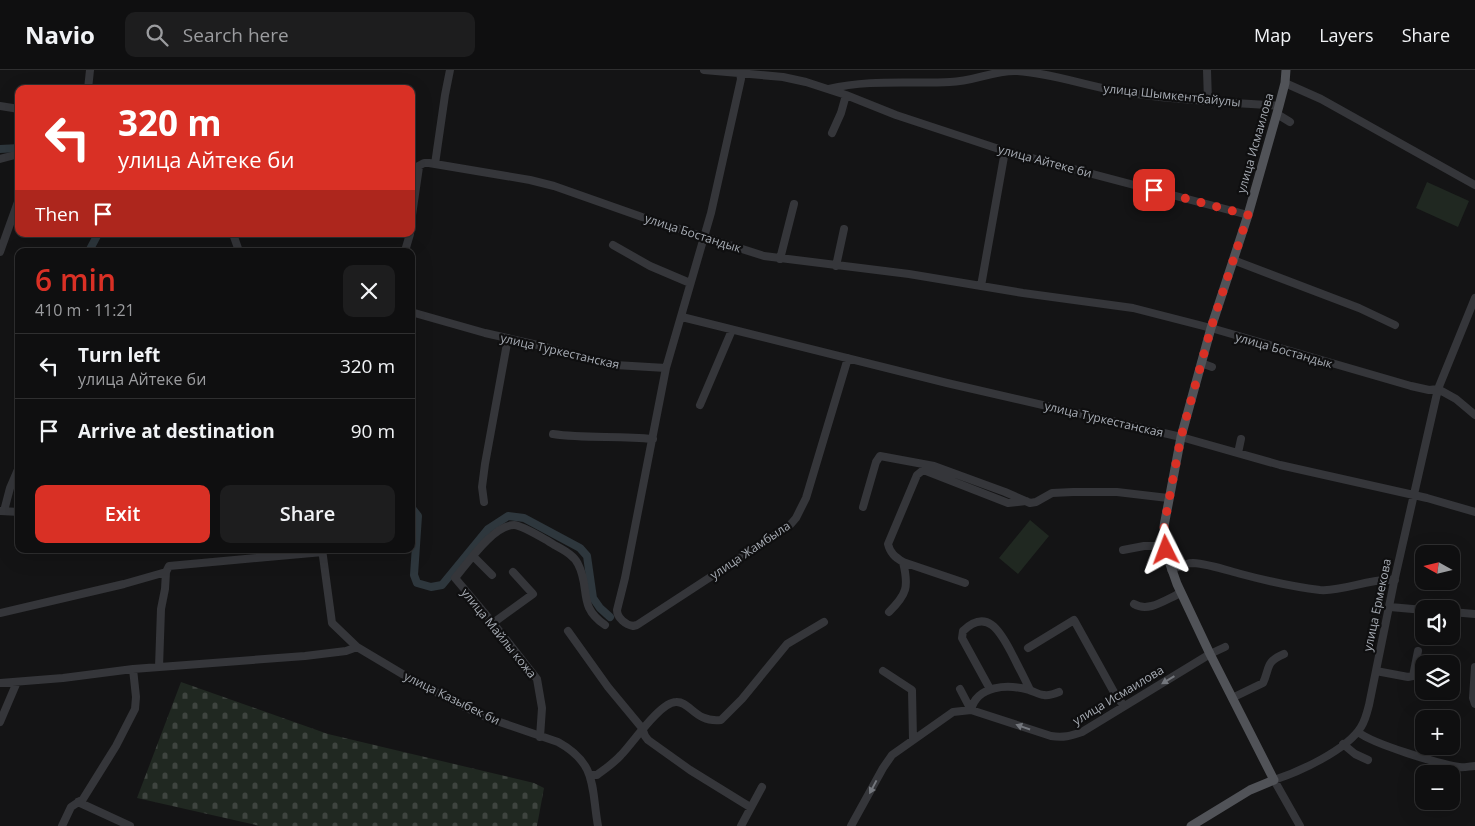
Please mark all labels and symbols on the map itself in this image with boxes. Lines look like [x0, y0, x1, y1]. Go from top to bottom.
street label: улица Шымкентбайулы [1103, 79, 1241, 111]
street label: улица Исмаилова [1233, 91, 1277, 195]
street label: улица Айтеке би [996, 140, 1094, 182]
pin [1133, 169, 1175, 211]
street label: улица Бостандык [643, 209, 744, 257]
street label: улица Бостандык [1233, 328, 1335, 372]
street label: улица Туркестанская [499, 329, 621, 373]
street label: улица Туркестанская [1043, 397, 1165, 441]
street label: улица Жамбыла [707, 517, 793, 583]
position arrow [1139, 523, 1191, 575]
north arrow [1415, 545, 1460, 590]
street label: улица Ермекова [1359, 557, 1395, 653]
street label: улица Майлы кожа [457, 585, 541, 681]
street label: улица Исмаилова [1069, 661, 1167, 729]
street label: улица Казыбек би [401, 667, 503, 729]
one-way arrow [1162, 675, 1175, 684]
one-way arrow [1015, 723, 1030, 731]
one-way arrow [869, 780, 877, 795]

